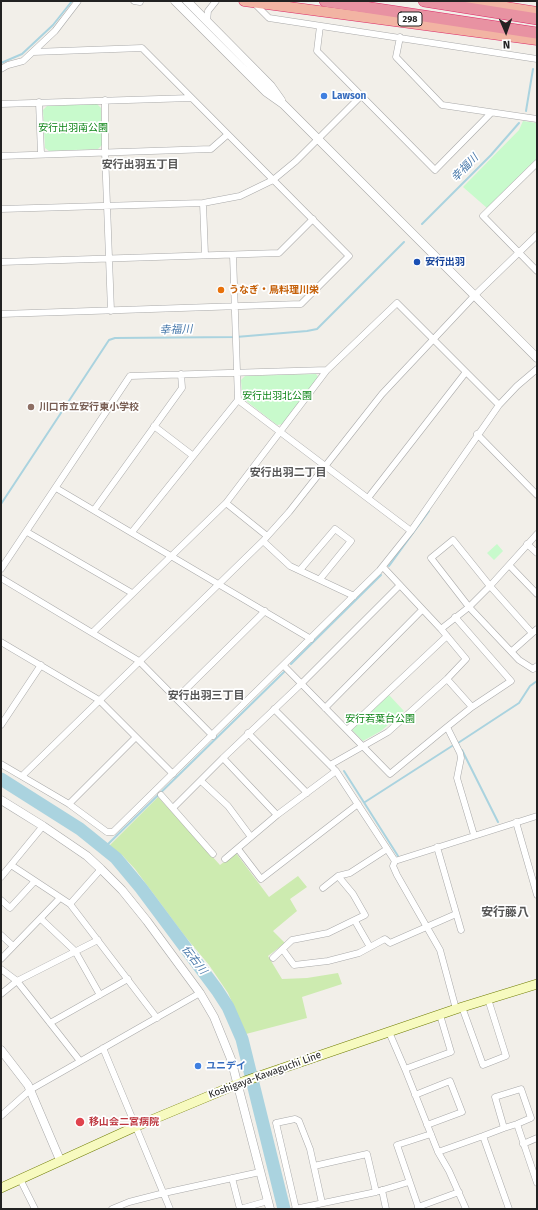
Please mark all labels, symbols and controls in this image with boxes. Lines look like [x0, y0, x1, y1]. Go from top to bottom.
road number: 298 [398, 12, 422, 26]
north arrow [486, 12, 526, 52]
text: N [503, 38, 510, 51]
place label: Lawson [332, 90, 366, 102]
marker: Lawson [319, 91, 329, 101]
park label: 安行出羽南公園 [38, 122, 108, 134]
water label: 幸福川 [449, 152, 481, 184]
district label: 安行出羽五丁目 [102, 158, 178, 172]
place label: 安行出羽 [425, 256, 465, 268]
marker: 安行出羽 [412, 257, 422, 267]
place label: うなぎ・鳥料理川栄 [229, 284, 319, 296]
marker: うなぎ・鳥料理川栄 [216, 285, 226, 295]
water label: 幸福川 [159, 323, 193, 337]
park label: 安行出羽北公園 [242, 390, 312, 402]
place label: 川口市立安行東小学校 [39, 401, 139, 413]
marker: 川口市立安行東小学校 [26, 402, 36, 412]
district label: 安行出羽二丁目 [250, 466, 326, 480]
district label: 安行出羽三丁目 [168, 689, 244, 703]
park label: 安行若葉台公園 [345, 713, 415, 725]
district label: 安行藤八 [481, 906, 529, 920]
water label: 伝右川 [179, 943, 209, 977]
street label: Koshigaya-Kawaguchi Line [207, 1049, 323, 1101]
place label: ユニデイ [206, 1060, 246, 1072]
marker: ユニデイ [193, 1061, 203, 1071]
marker: 移山会二宮病院 [74, 1116, 86, 1128]
place label: 移山会二宮病院 [89, 1116, 159, 1128]

